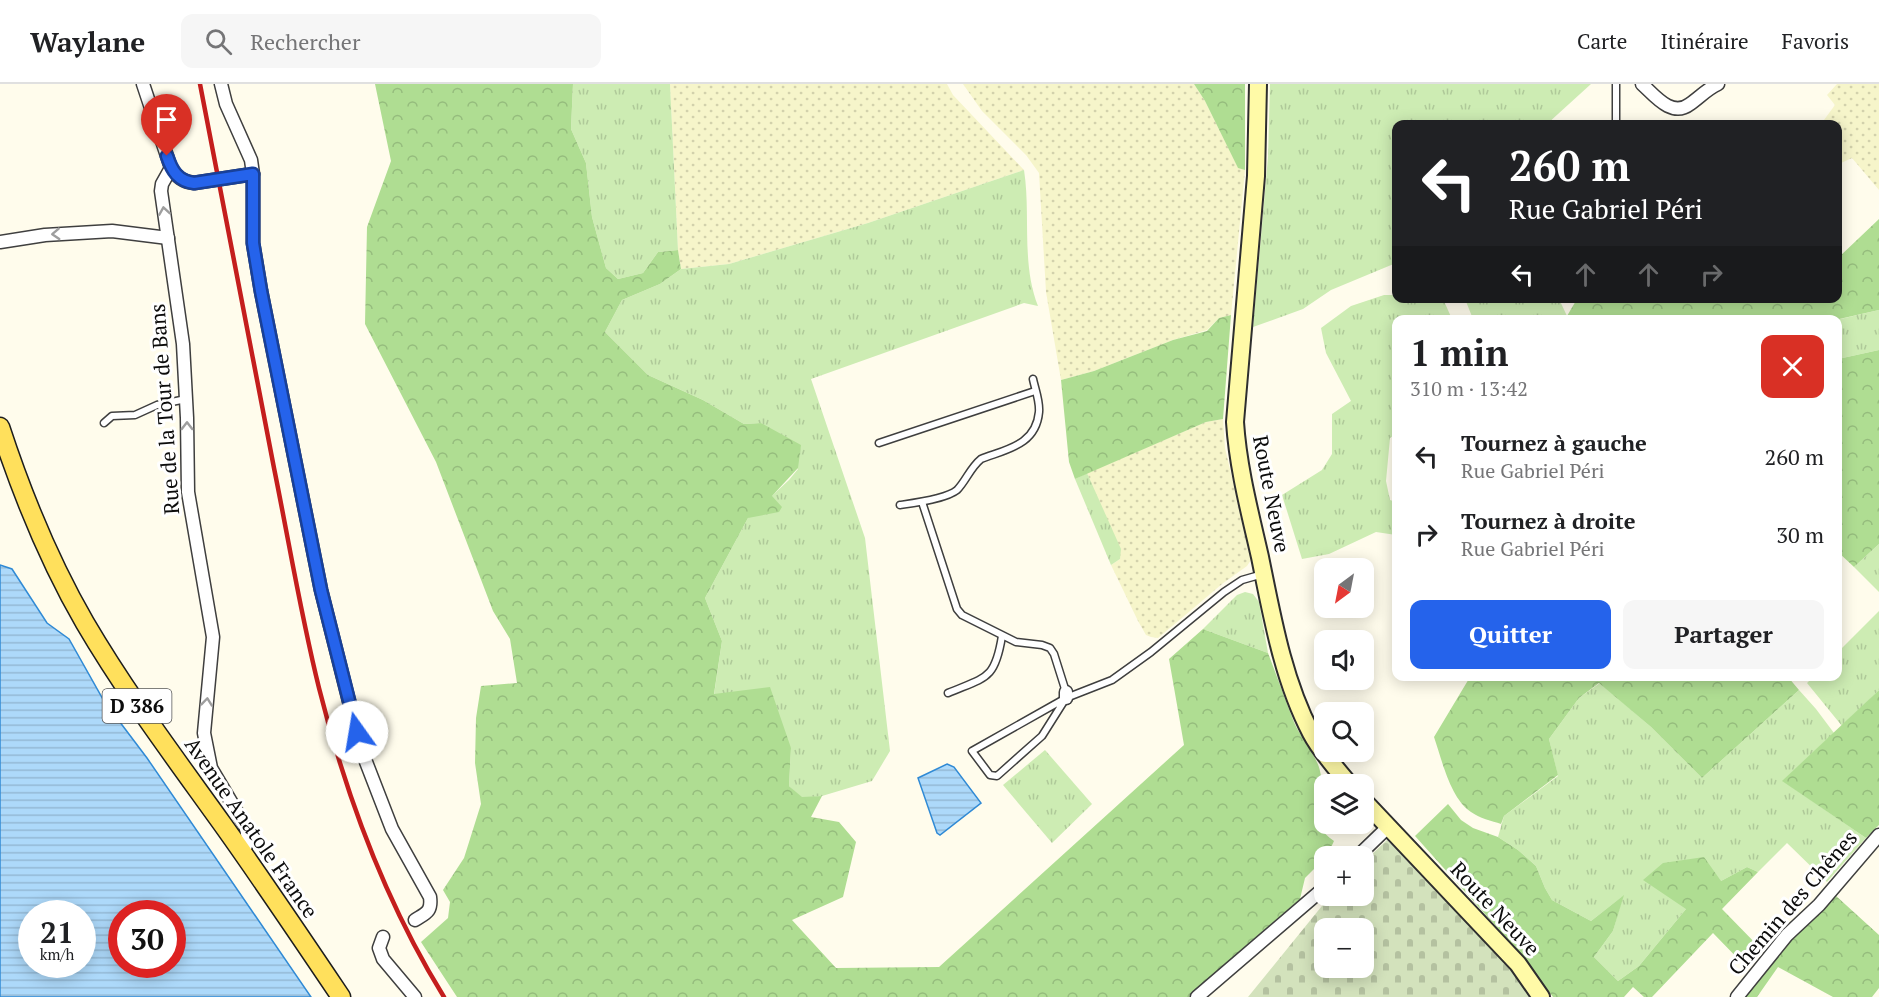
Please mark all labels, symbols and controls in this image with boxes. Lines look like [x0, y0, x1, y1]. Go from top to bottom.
search box [181, 14, 601, 68]
text: Waylane [30, 23, 145, 60]
icon: search [202, 25, 235, 58]
text: Rechercher [250, 27, 360, 56]
text: Carte [1577, 27, 1627, 55]
text: Itinéraire [1660, 27, 1749, 55]
text: Favoris [1782, 27, 1849, 55]
pin [141, 94, 192, 156]
icon: arrive [150, 103, 183, 136]
text: 260 m [1509, 137, 1630, 193]
icon: left [1410, 144, 1488, 222]
text: Rue Gabriel Péri [1509, 191, 1703, 227]
one-way arrow [159, 207, 171, 216]
one-way arrow [51, 228, 60, 241]
icon: left [1506, 258, 1539, 291]
icon: ahead [1569, 258, 1602, 291]
icon: ahead [1632, 258, 1665, 291]
icon: right [1695, 258, 1728, 291]
street label: Rue de la Tour de Bans [143, 303, 185, 515]
text: 1 min [1410, 329, 1508, 376]
button: close [1761, 335, 1824, 398]
text: 310 m · 13:42 [1410, 375, 1528, 402]
one-way arrow [181, 421, 193, 430]
text: Tournez à gauche [1461, 428, 1647, 457]
street label: Route Neuve [1247, 433, 1297, 555]
icon: left [1410, 440, 1443, 473]
text: 260 m [1764, 442, 1824, 471]
text: Rue Gabriel Péri [1461, 457, 1605, 484]
text: Tournez à droite [1461, 506, 1636, 535]
icon: right [1410, 518, 1443, 551]
text: 30 m [1776, 520, 1824, 549]
text: Rue Gabriel Péri [1461, 535, 1605, 562]
north arrow [1314, 558, 1374, 618]
map controls [1314, 558, 1374, 978]
button: Quitter [1410, 600, 1611, 669]
button: Partager [1623, 600, 1824, 669]
button: sound [1314, 630, 1374, 690]
road number: D 386 [102, 689, 172, 723]
one-way arrow [200, 698, 213, 707]
position arrow [325, 700, 389, 764]
button: search [1314, 702, 1374, 762]
street label: Avenue Anatole France [179, 731, 325, 923]
button: layers [1314, 774, 1374, 834]
street label: Chemin des Chênes [1722, 824, 1863, 981]
button: + [1314, 846, 1374, 906]
street label: Route Neuve [1445, 855, 1547, 961]
speed limit sign: 30 [108, 900, 186, 978]
text: 21 [40, 912, 74, 952]
button: − [1314, 918, 1374, 978]
text: km/h [40, 944, 74, 964]

